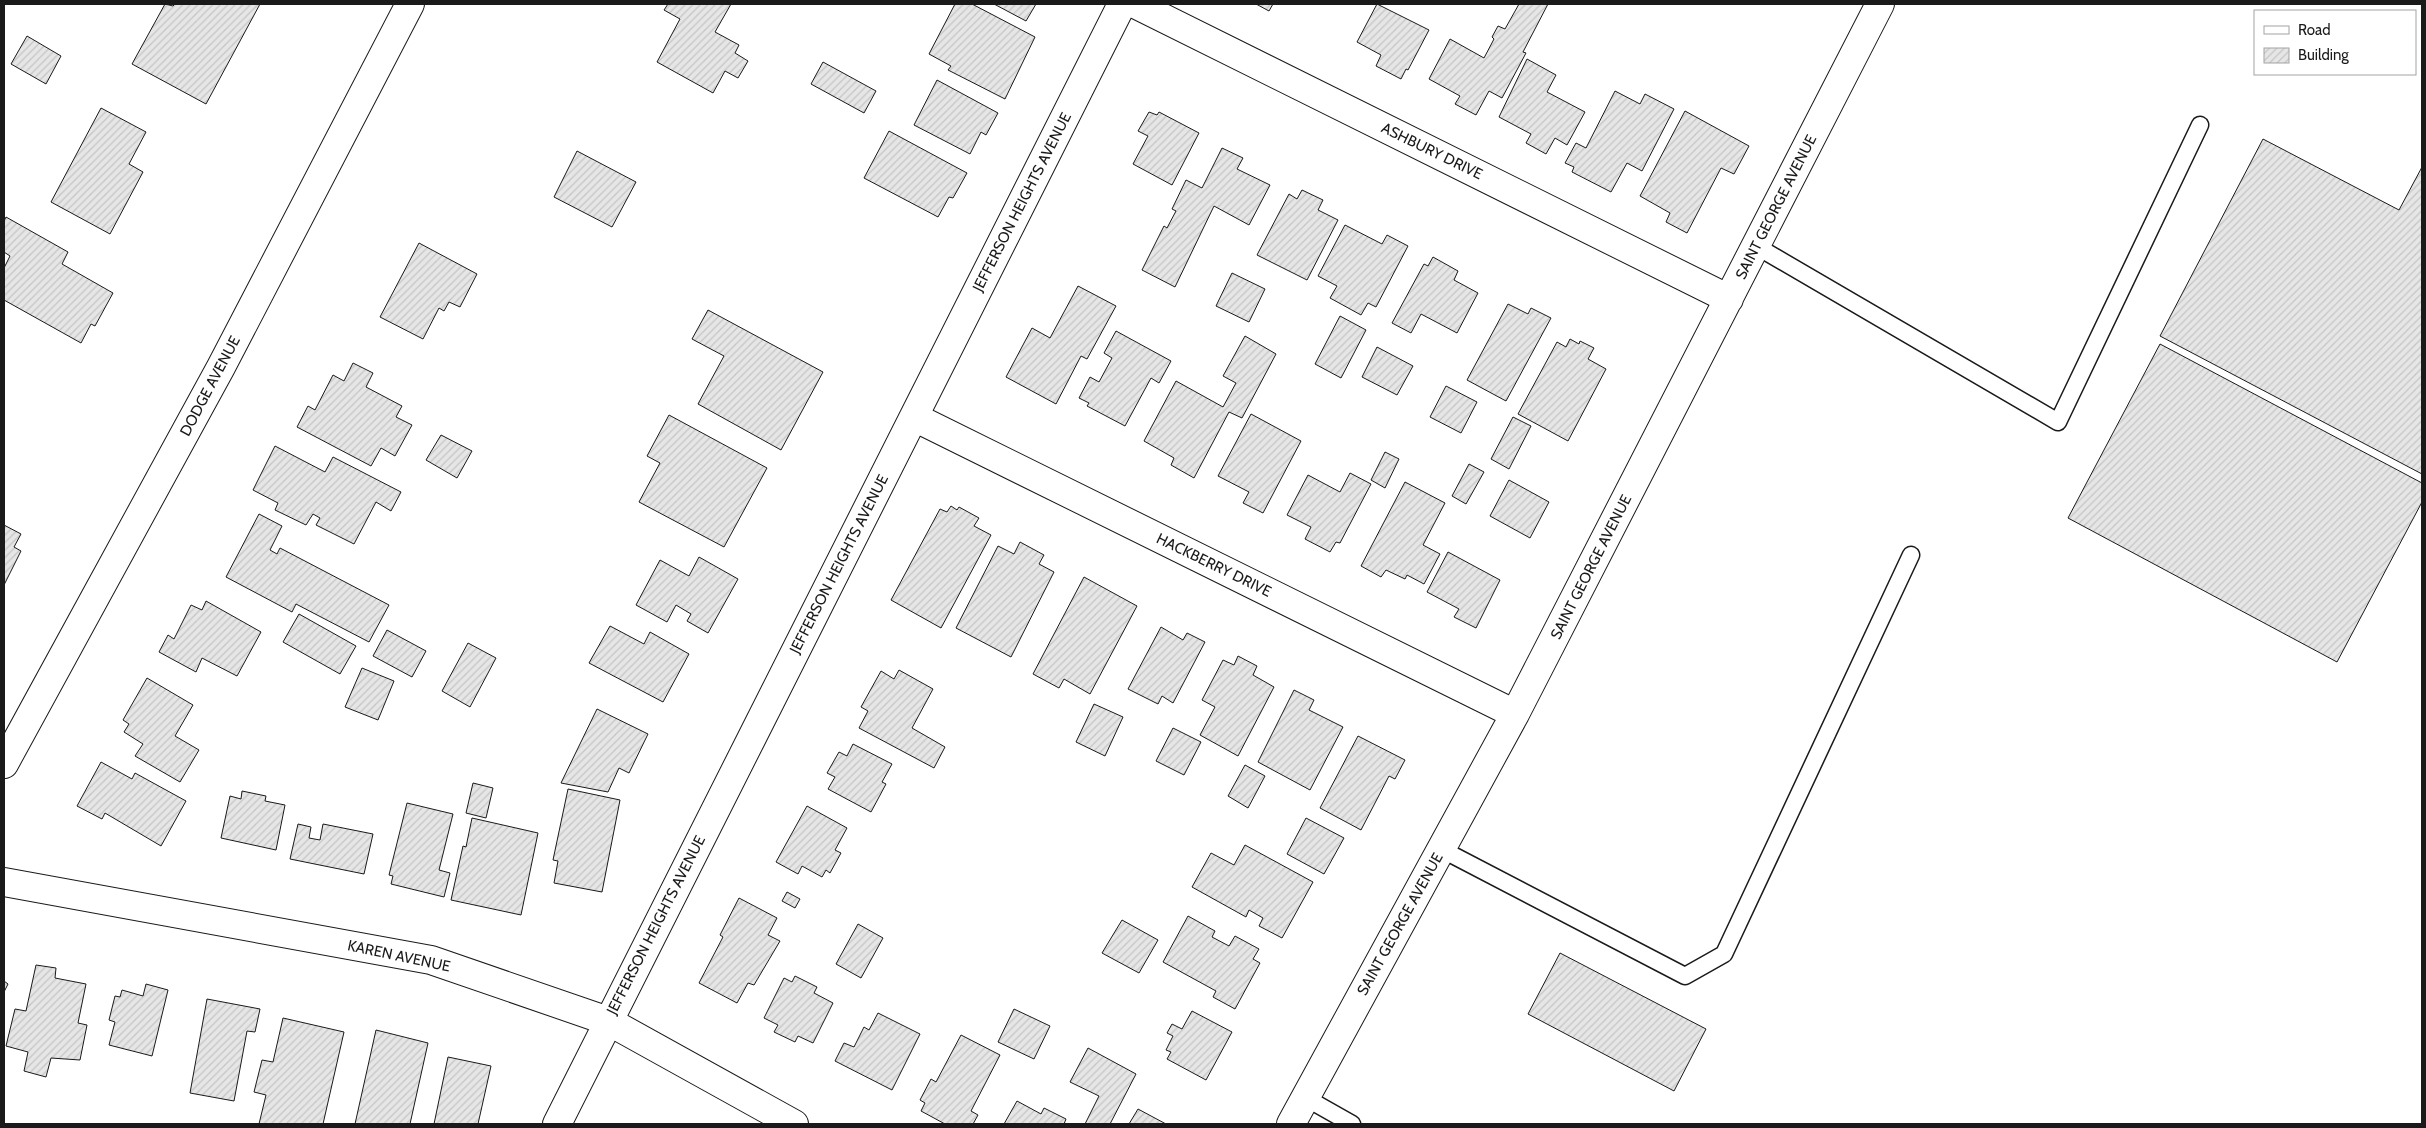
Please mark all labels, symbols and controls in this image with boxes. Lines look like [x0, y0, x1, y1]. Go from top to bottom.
legend [2254, 10, 2416, 75]
text: Road [2298, 21, 2331, 39]
text: Building [2298, 46, 2349, 64]
street label: JEFFERSON HEIGHTS AVENUE [968, 109, 1075, 295]
street label: ASHBURY DRIVE [1378, 119, 1486, 183]
street label: SAINT GEORGE AVENUE [1732, 132, 1820, 282]
street label: DODGE AVENUE [176, 333, 244, 439]
street label: JEFFERSON HEIGHTS AVENUE [785, 471, 892, 657]
street label: SAINT GEORGE AVENUE [1547, 492, 1635, 642]
street label: HACKBERRY DRIVE [1154, 529, 1274, 601]
street label: JEFFERSON HEIGHTS AVENUE [602, 832, 709, 1018]
street label: SAINT GEORGE AVENUE [1353, 850, 1447, 998]
street label: KAREN AVENUE [346, 936, 452, 976]

